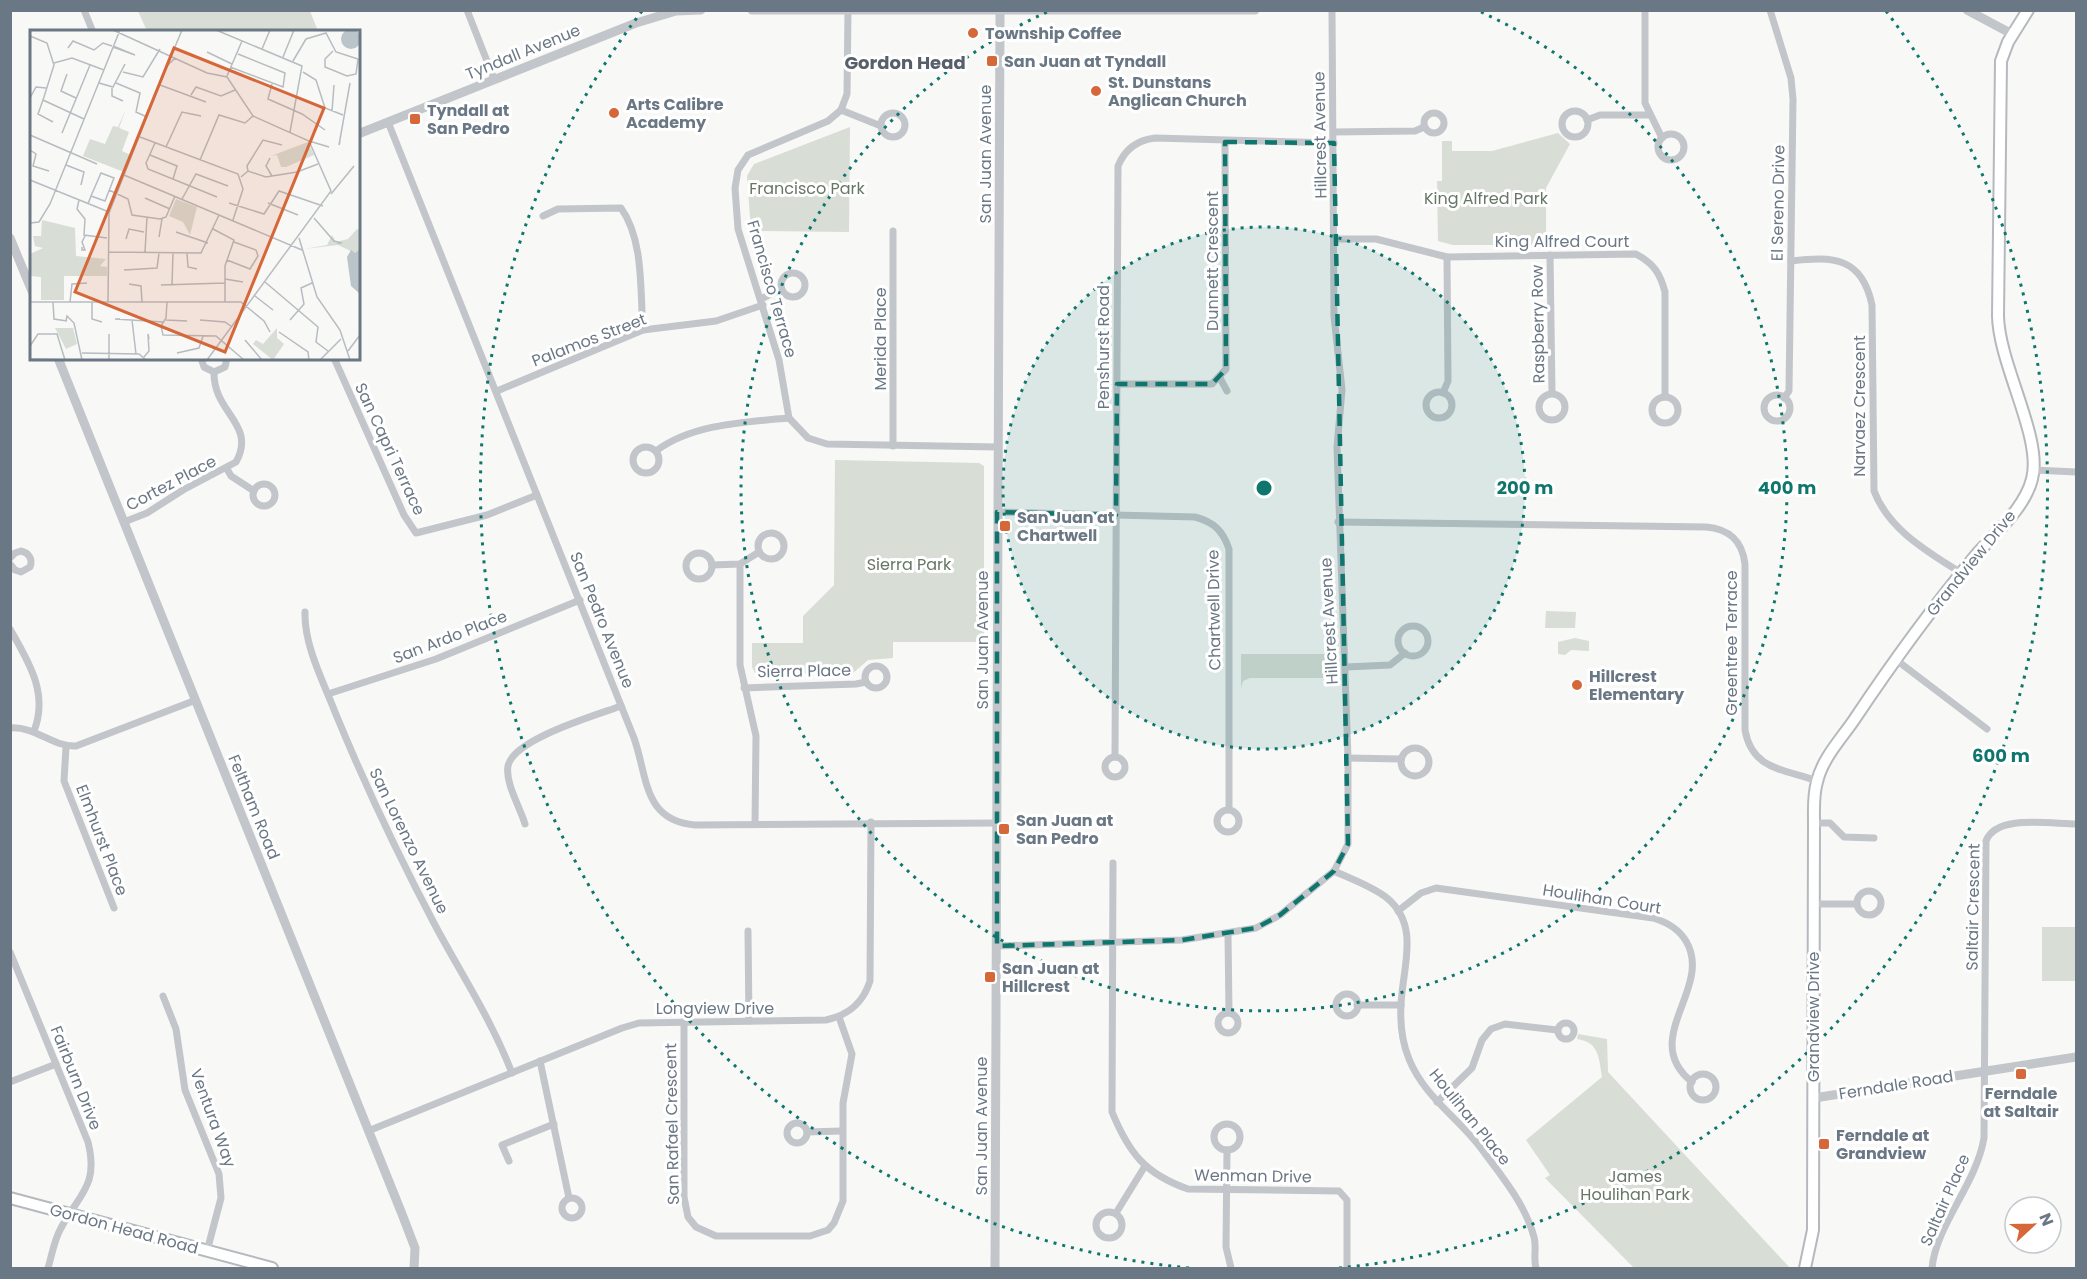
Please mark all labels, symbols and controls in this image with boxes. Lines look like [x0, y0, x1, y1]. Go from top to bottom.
street label: Tyndall Avenue [462, 19, 584, 85]
place label: Township Coffee [985, 22, 1122, 45]
marker: Township Coffee [966, 26, 980, 40]
inset map [30, 30, 360, 360]
district label: Gordon Head [844, 50, 966, 75]
place label: San Juan at Tyndall [1004, 50, 1166, 73]
marker: San Juan at Tyndall [985, 54, 999, 68]
place label: St. Dunstans Anglican Church [1108, 71, 1247, 112]
street label: Hillcrest Avenue [1307, 71, 1333, 199]
marker: St. Dunstans Anglican Church [1089, 84, 1103, 98]
street label: San Juan Avenue [974, 85, 997, 223]
place label: Arts Calibre Academy [626, 93, 724, 134]
place label: Tyndall at San Pedro [427, 99, 510, 140]
marker: Arts Calibre Academy [607, 106, 621, 120]
marker: Tyndall at San Pedro [408, 112, 422, 126]
street label: El Sereno Drive [1765, 144, 1791, 261]
park label: Francisco Park [749, 177, 866, 200]
park label: King Alfred Park [1424, 187, 1549, 210]
street label: Dunnett Crescent [1201, 191, 1224, 331]
street label: Francisco Terrace [741, 217, 803, 361]
street label: King Alfred Court [1495, 230, 1629, 253]
street label: Raspberry Row [1525, 264, 1551, 384]
street label: Penshurst Road [1092, 285, 1115, 409]
street label: Merida Place [869, 287, 892, 391]
street label: Palamos Street [528, 308, 650, 372]
street label: Narvaez Crescent [1848, 335, 1871, 477]
street label: San Capri Terrace [349, 379, 431, 519]
street label: Cortez Place [122, 449, 220, 517]
text: 200 m [1497, 475, 1553, 500]
text: 400 m [1758, 475, 1816, 500]
centre of rings [1254, 478, 1274, 498]
street label: Grandview Drive [1921, 505, 2021, 621]
place label: San Juan at Chartwell [1017, 506, 1114, 547]
marker: San Juan at Chartwell [998, 519, 1012, 533]
street label: San Pedro Avenue [564, 548, 640, 692]
street label: Chartwell Drive [1201, 549, 1227, 670]
park label: Sierra Park [867, 553, 952, 576]
street label: Hillcrest Avenue [1314, 557, 1344, 685]
street label: Greentree Terrace [1720, 570, 1743, 716]
street label: San Juan Avenue [971, 571, 994, 709]
street label: San Ardo Place [390, 605, 510, 669]
street label: Sierra Place [757, 659, 851, 683]
place label: Hillcrest Elementary [1589, 665, 1685, 706]
marker: Hillcrest Elementary [1570, 678, 1584, 692]
text: 600 m [1972, 743, 2030, 768]
street label: Feltham Road [223, 751, 285, 863]
street label: San Lorenzo Avenue [364, 764, 454, 918]
street label: Elmhurst Place [70, 781, 134, 899]
place label: San Juan at San Pedro [1016, 809, 1113, 850]
marker: San Juan at San Pedro [997, 822, 1011, 836]
street label: Saltair Crescent [1960, 843, 1986, 971]
street label: Houlihan Court [1541, 878, 1663, 920]
street label: Grandview Drive [1802, 952, 1825, 1082]
place label: San Juan at Hillcrest [1002, 957, 1099, 998]
marker: San Juan at Hillcrest [983, 970, 997, 984]
street label: Longview Drive [656, 997, 774, 1020]
street label: Fairburn Drive [45, 1022, 107, 1134]
street label: San Rafael Crescent [659, 1043, 685, 1205]
street label: San Juan Avenue [970, 1057, 993, 1195]
street label: Houlihan Place [1424, 1064, 1516, 1170]
street label: Ventura Way [184, 1065, 242, 1171]
street label: Ferndale Road [1837, 1065, 1955, 1105]
marker: Ferndale at Saltair [2014, 1067, 2028, 1081]
place label: Ferndale at Saltair [1983, 1082, 2059, 1123]
place label: Ferndale at Grandview [1836, 1124, 1929, 1165]
marker: Ferndale at Grandview [1817, 1137, 1831, 1151]
street label: Saltair Place [1914, 1150, 1976, 1250]
street label: Wenman Drive [1194, 1163, 1312, 1189]
park label: James Houlihan Park [1580, 1165, 1690, 1206]
north arrow [2003, 1195, 2063, 1255]
street label: Gordon Head Road [47, 1198, 201, 1260]
text: N [2034, 1210, 2059, 1229]

